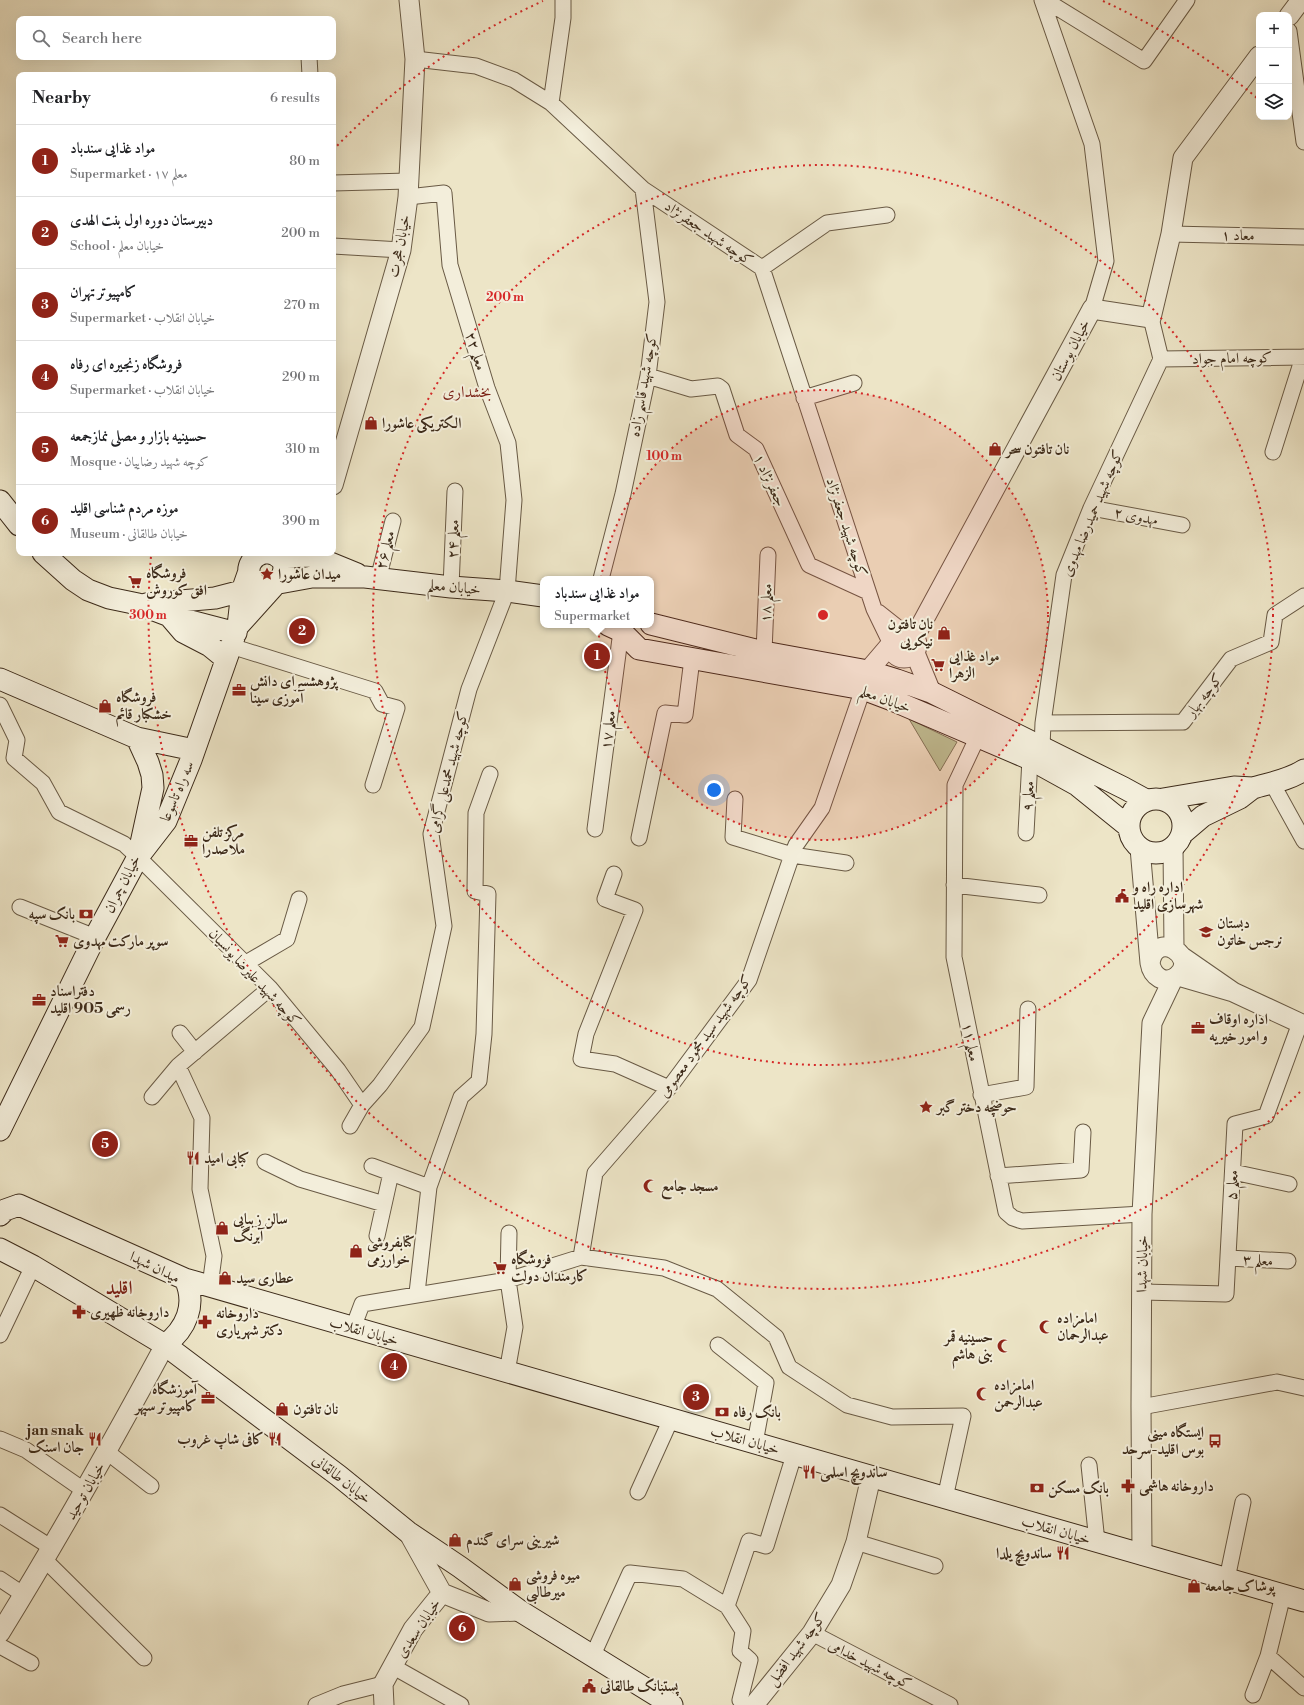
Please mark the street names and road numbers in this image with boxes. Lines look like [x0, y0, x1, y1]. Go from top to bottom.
street label: کوچه شهید جعفرنژاد [660, 197, 757, 271]
street label: خیابان هجرت [384, 213, 415, 279]
street label: معاد ۱ [1221, 226, 1255, 245]
street label: خیابان بوستان [1046, 316, 1095, 384]
street label: معلم ۲۲ [456, 330, 490, 374]
street label: کوچه شهید قاسم زاده [625, 332, 667, 439]
street label: کوچه امام جواد [1192, 348, 1272, 372]
street label: کوچه شهید حمیدرضا مهدوی [1057, 447, 1129, 580]
street label: جعفرنژاد ۱ [749, 451, 790, 510]
street label: کوچه شهید جعفرنژاد [821, 475, 871, 579]
street label: مهدوی ۲ [1112, 503, 1160, 530]
street label: معلم ۲۴ [443, 519, 469, 559]
street label: معلم ۲۶ [372, 529, 404, 573]
street label: خیابان معلم [426, 576, 481, 604]
street label: معلم ۱۸ [756, 583, 782, 623]
street label: کوچه بهار [1180, 670, 1228, 723]
street label: خیابان معلم [855, 681, 913, 722]
street label: کوچه شهید محمدعلی گرامی [423, 709, 474, 835]
street label: معلم ۱۷ [597, 709, 625, 751]
street label: سه راه تاسوعا [156, 758, 199, 825]
street label: معلم ۹ [1018, 780, 1044, 812]
street label: خیابان چمران [100, 852, 145, 917]
street label: کوچه شهید علیرضا یونسیان [204, 924, 305, 1031]
street label: کوچه شهید سید محمود معصومی [654, 971, 757, 1102]
street label: معلم ۱۱ [953, 1021, 984, 1064]
street label: معلم ۵ [1222, 1169, 1248, 1201]
street label: خیابان شهدا [1133, 1235, 1152, 1293]
street label: میدان شهدا [126, 1247, 183, 1288]
street label: معلم ۳ [1242, 1250, 1274, 1276]
street label: خیابان انقلاب [327, 1313, 401, 1350]
street label: خیابان انقلاب [708, 1422, 782, 1459]
street label: خیابان طالقانی [308, 1450, 375, 1508]
street label: خیابان توحید [61, 1459, 110, 1523]
street label: خیابان انقلاب [1019, 1512, 1093, 1549]
street label: خیابان سعدی [392, 1595, 445, 1662]
street label: کوچه شهید افضل [763, 1609, 831, 1690]
street label: کوچه شهید خدامی [824, 1635, 915, 1694]

